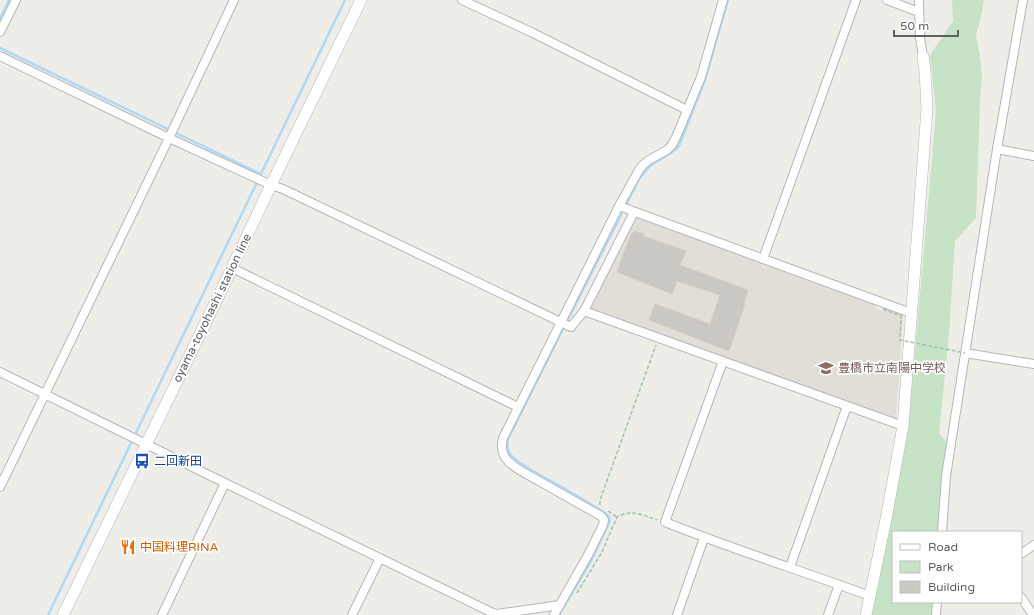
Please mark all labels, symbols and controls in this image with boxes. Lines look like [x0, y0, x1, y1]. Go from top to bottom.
scale bar [894, 12, 958, 38]
text: 50 m [900, 19, 929, 33]
street label: oyama-toyohashi station line [170, 231, 254, 385]
school or university icon: 豊橋市立南陽中学校 [817, 359, 835, 377]
place label: 豊橋市立南陽中学校 [838, 361, 946, 375]
bus stop icon: 二回新田 [133, 452, 151, 470]
place label: 二回新田 [154, 454, 202, 468]
legend [892, 531, 1022, 603]
restaurant icon: 中国料理RINA [119, 538, 137, 556]
place label: 中国料理RINA [140, 540, 219, 554]
text: Road [928, 540, 958, 554]
text: Park [928, 560, 954, 574]
text: Building [928, 580, 975, 594]

